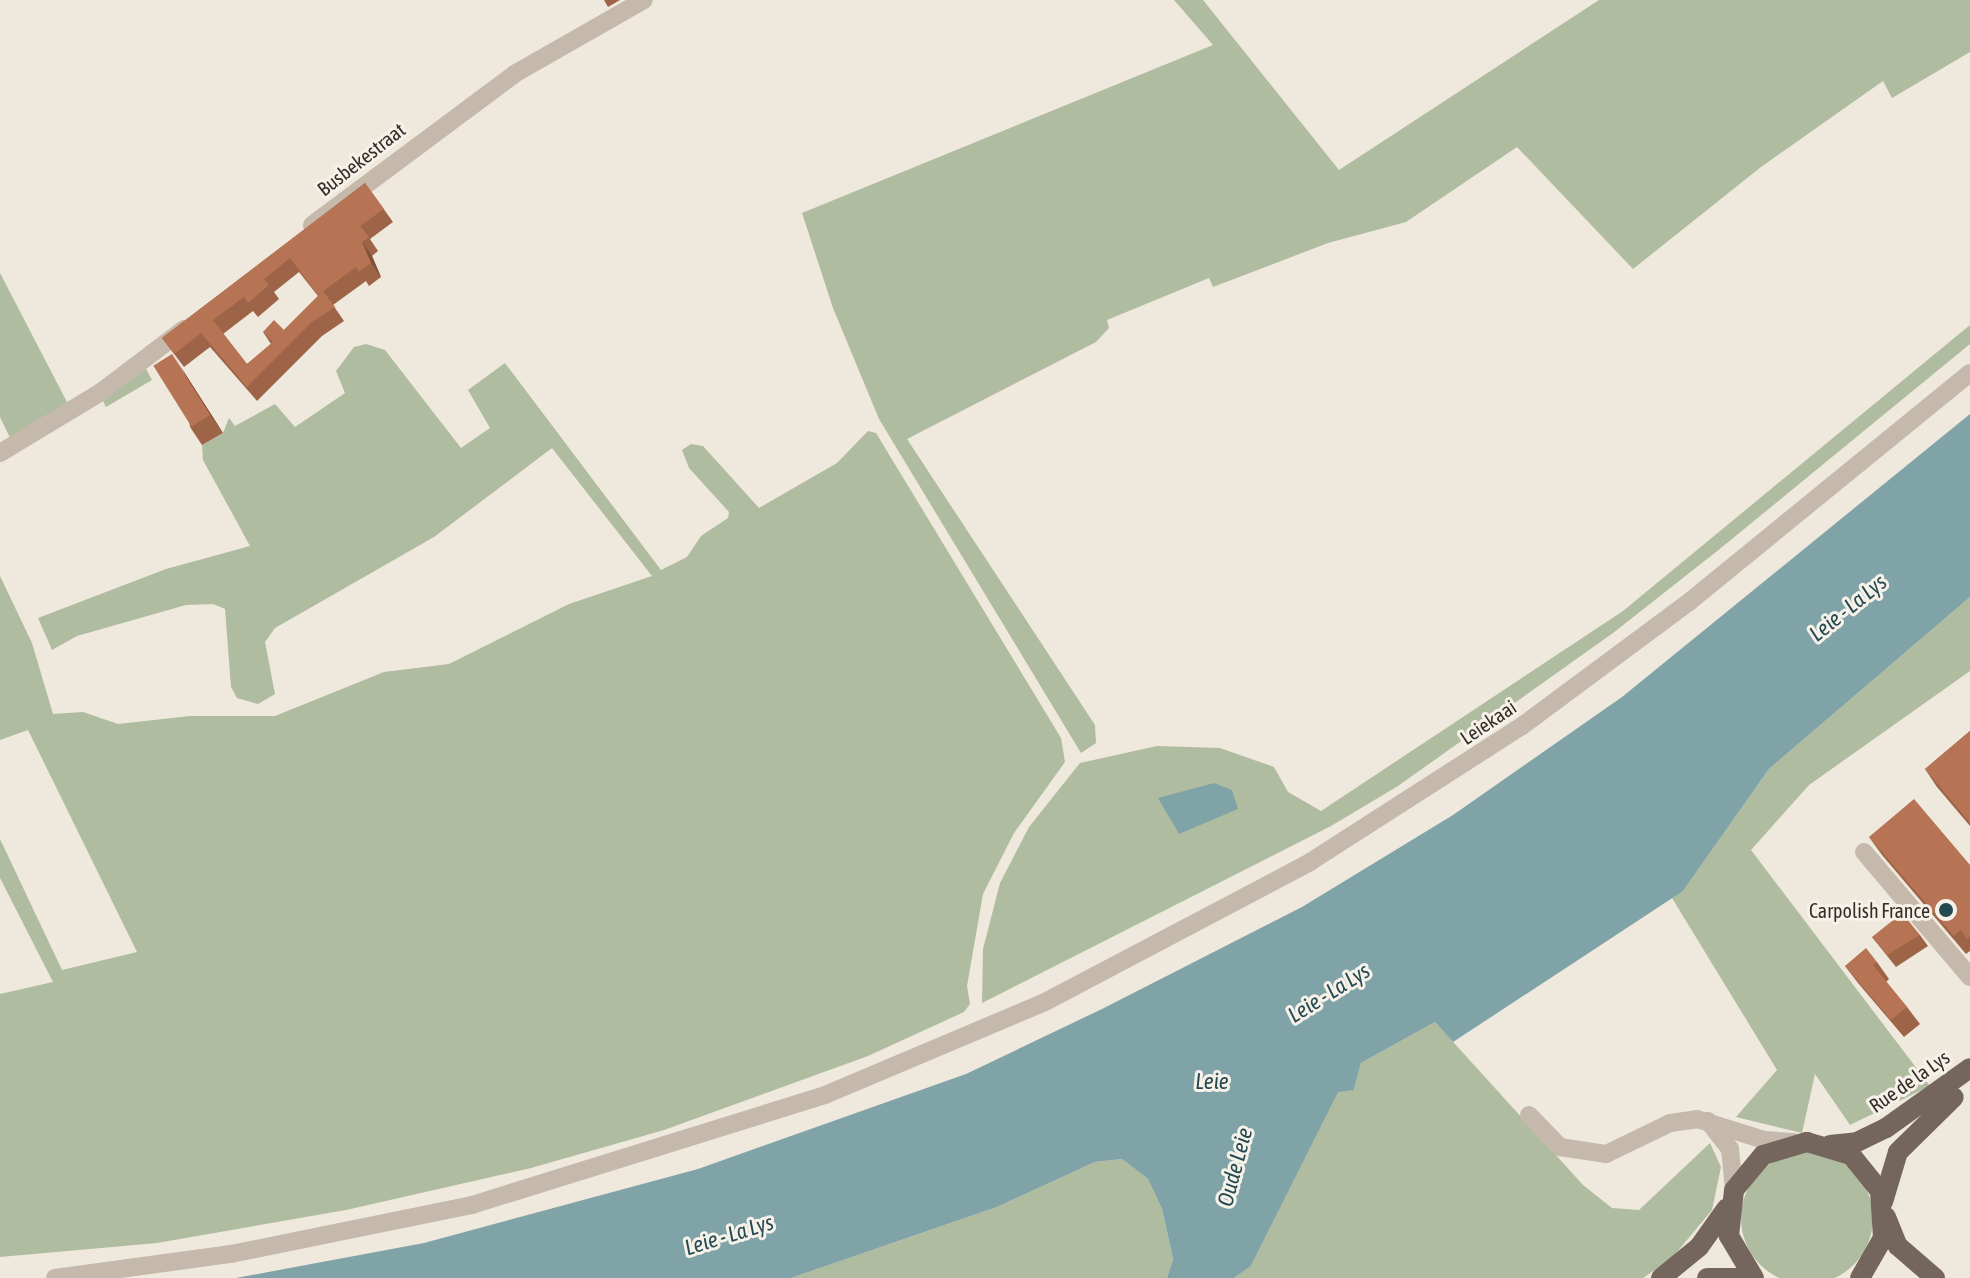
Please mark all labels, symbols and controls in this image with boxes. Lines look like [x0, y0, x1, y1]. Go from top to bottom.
street label: Busbekestraat [312, 117, 410, 201]
water label: Leie - La Lys [1804, 569, 1892, 647]
street label: Leiekaai [1455, 695, 1521, 749]
place label: Carpolish France [1809, 898, 1930, 922]
marker: Carpolish France [1937, 901, 1955, 919]
water label: Leie - La Lys [1283, 958, 1375, 1028]
street label: Rue de la Lys [1864, 1045, 1954, 1117]
water label: Leie [1195, 1069, 1229, 1095]
water label: Oude Leie [1212, 1125, 1258, 1209]
water label: Leie - La Lys [681, 1209, 777, 1261]

